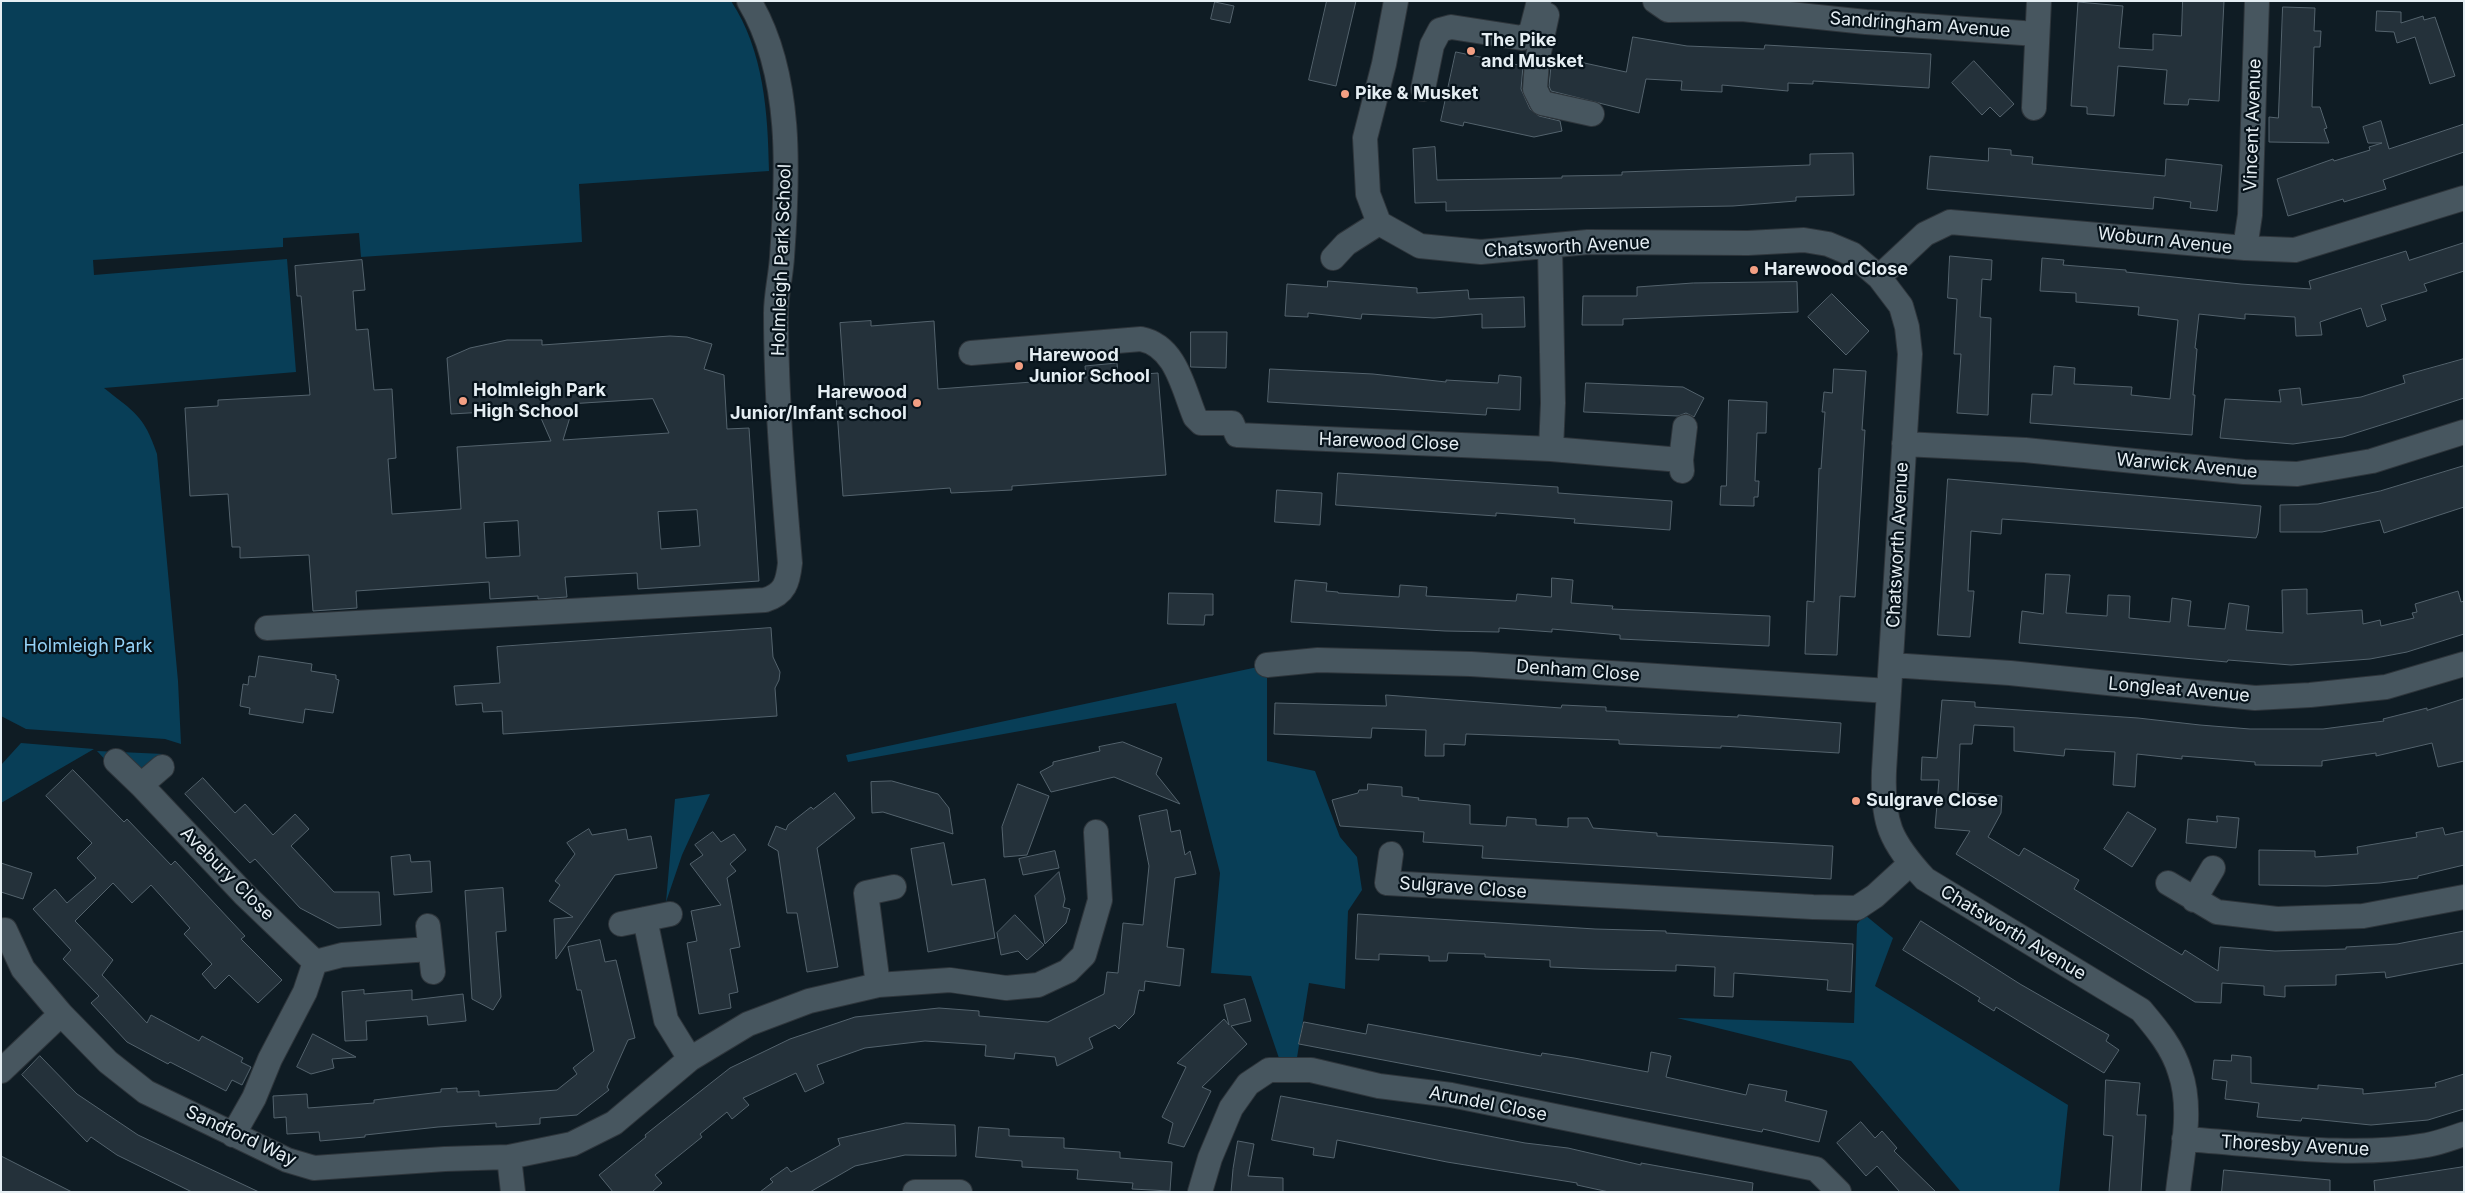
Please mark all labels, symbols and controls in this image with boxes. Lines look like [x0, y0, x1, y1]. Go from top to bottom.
street label: Sandringham Avenue [1829, 8, 2011, 42]
place label: The Pike and Musket [1481, 30, 1584, 72]
marker: The Pike and Musket [1465, 45, 1477, 57]
street label: Vincent Avenue [2240, 58, 2266, 192]
place label: Pike & Musket [1355, 83, 1478, 105]
marker: Pike & Musket [1339, 88, 1351, 100]
street label: Holmleigh Park School [768, 164, 796, 356]
street label: Woburn Avenue [2097, 223, 2233, 259]
street label: Chatsworth Avenue [1483, 232, 1651, 262]
place label: Harewood Close [1764, 259, 1908, 281]
marker: Harewood Close [1748, 264, 1760, 276]
place label: Harewood Junior School [1029, 345, 1150, 388]
marker: Harewood Junior School [1013, 360, 1025, 372]
place label: Holmleigh Park High School [473, 380, 606, 422]
place label: Harewood Junior/Infant school [730, 382, 907, 424]
marker: Holmleigh Park High School [457, 395, 469, 407]
marker: Harewood Junior/Infant school [911, 397, 923, 409]
street label: Harewood Close [1318, 429, 1460, 455]
street label: Warwick Avenue [2116, 449, 2258, 483]
street label: Chatsworth Avenue [1883, 461, 1913, 629]
park label: Holmleigh Park [24, 636, 152, 658]
street label: Denham Close [1515, 656, 1641, 686]
street label: Longleat Avenue [2107, 673, 2251, 707]
place label: Sulgrave Close [1866, 790, 1998, 812]
marker: Sulgrave Close [1850, 795, 1862, 807]
street label: Avebury Close [176, 823, 278, 925]
street label: Sulgrave Close [1398, 873, 1528, 903]
street label: Chatsworth Avenue [1936, 881, 2090, 985]
street label: Arundel Close [1427, 1082, 1549, 1126]
street label: Sandford Way [182, 1101, 300, 1171]
street label: Thoresby Avenue [2220, 1131, 2370, 1161]

